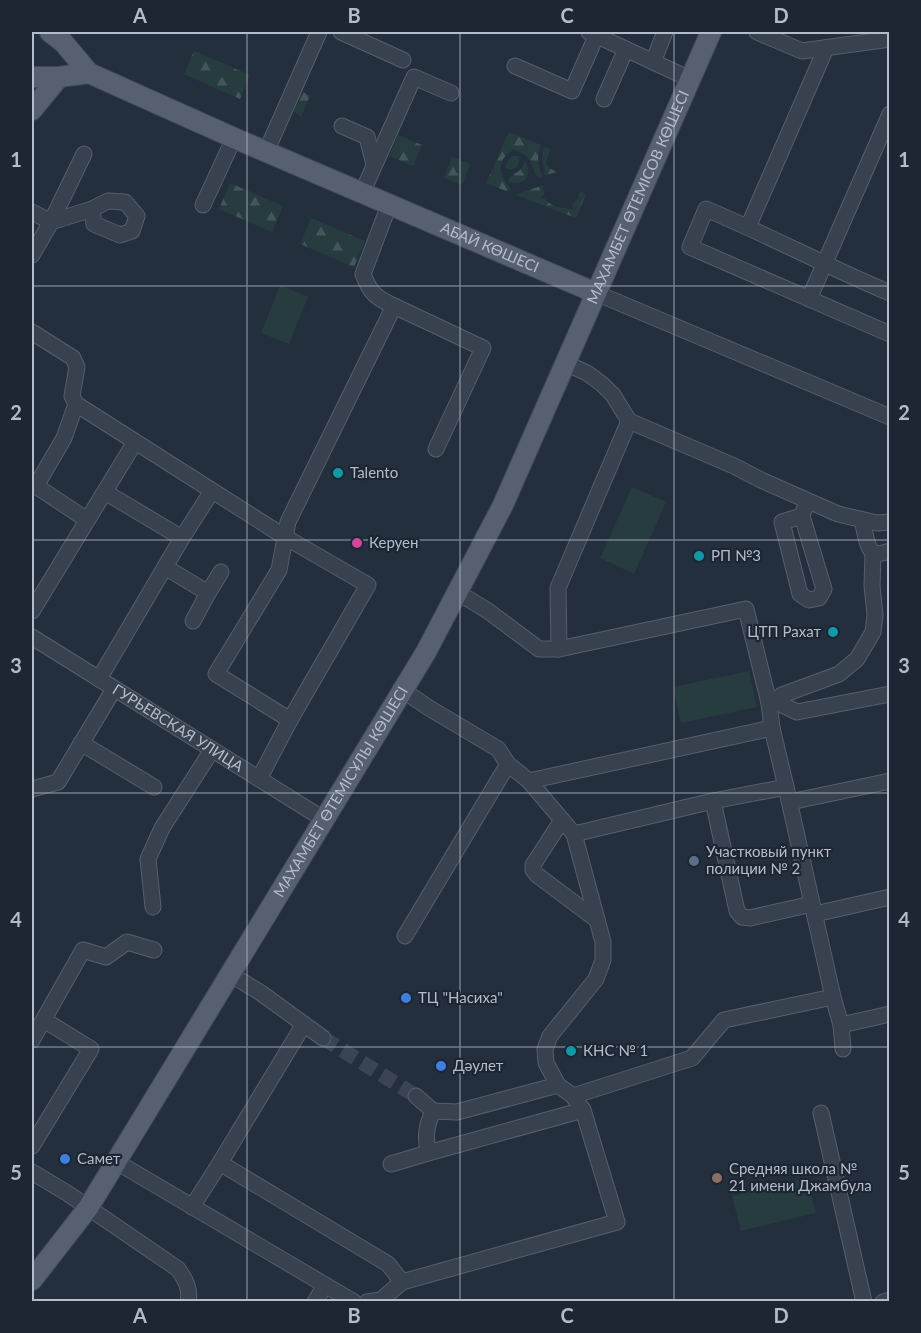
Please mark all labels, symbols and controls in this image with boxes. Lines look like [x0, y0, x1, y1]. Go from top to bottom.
text: A [132, 3, 147, 27]
text: B [347, 3, 361, 27]
text: C [560, 3, 574, 27]
text: D [773, 3, 789, 27]
street label: МАХАМБЕТ ӨТЕМІСОВ КӨШЕСІ [583, 87, 692, 306]
text: 1 [10, 147, 22, 171]
text: 1 [898, 147, 910, 171]
street label: АБАЙ КӨШЕСІ [438, 218, 542, 276]
text: 2 [10, 400, 22, 424]
text: 2 [898, 400, 910, 424]
place label: Talento [350, 463, 398, 481]
marker: Talento [331, 466, 345, 480]
place label: Керуен [369, 533, 419, 551]
marker: Керуен [350, 536, 364, 550]
place label: РП №3 [711, 546, 761, 564]
marker: РП №3 [692, 549, 706, 563]
place label: ЦТП Рахат [747, 622, 821, 640]
marker: ЦТП Рахат [826, 625, 840, 639]
text: 3 [10, 653, 22, 677]
text: 3 [898, 653, 910, 677]
street label: ГУРЬЕВСКАЯ УЛИЦА [110, 680, 248, 775]
street label: МАХАМБЕТ ӨТЕМІСҰЛЫ КӨШЕСІ [269, 683, 411, 900]
place label: Участковый пункт полиции № 2 [706, 842, 832, 877]
marker: Участковый пункт полиции № 2 [687, 854, 701, 868]
text: 4 [10, 907, 22, 931]
text: 4 [898, 907, 910, 931]
place label: ТЦ "Насиха" [418, 988, 503, 1006]
marker: ТЦ "Насиха" [399, 991, 413, 1005]
place label: КНС № 1 [583, 1041, 648, 1059]
marker: КНС № 1 [564, 1044, 578, 1058]
place label: Дәулет [453, 1056, 504, 1074]
marker: Дәулет [434, 1059, 448, 1073]
place label: Самет [77, 1149, 121, 1167]
marker: Самет [58, 1152, 72, 1166]
place label: Средняя школа № 21 имени Джамбула [729, 1159, 872, 1194]
text: 5 [10, 1160, 22, 1184]
text: 5 [898, 1160, 910, 1184]
marker: Средняя школа № 21 имени Джамбула [710, 1171, 724, 1185]
text: A [132, 1303, 147, 1327]
text: B [347, 1303, 361, 1327]
text: C [560, 1303, 574, 1327]
text: D [773, 1303, 789, 1327]

